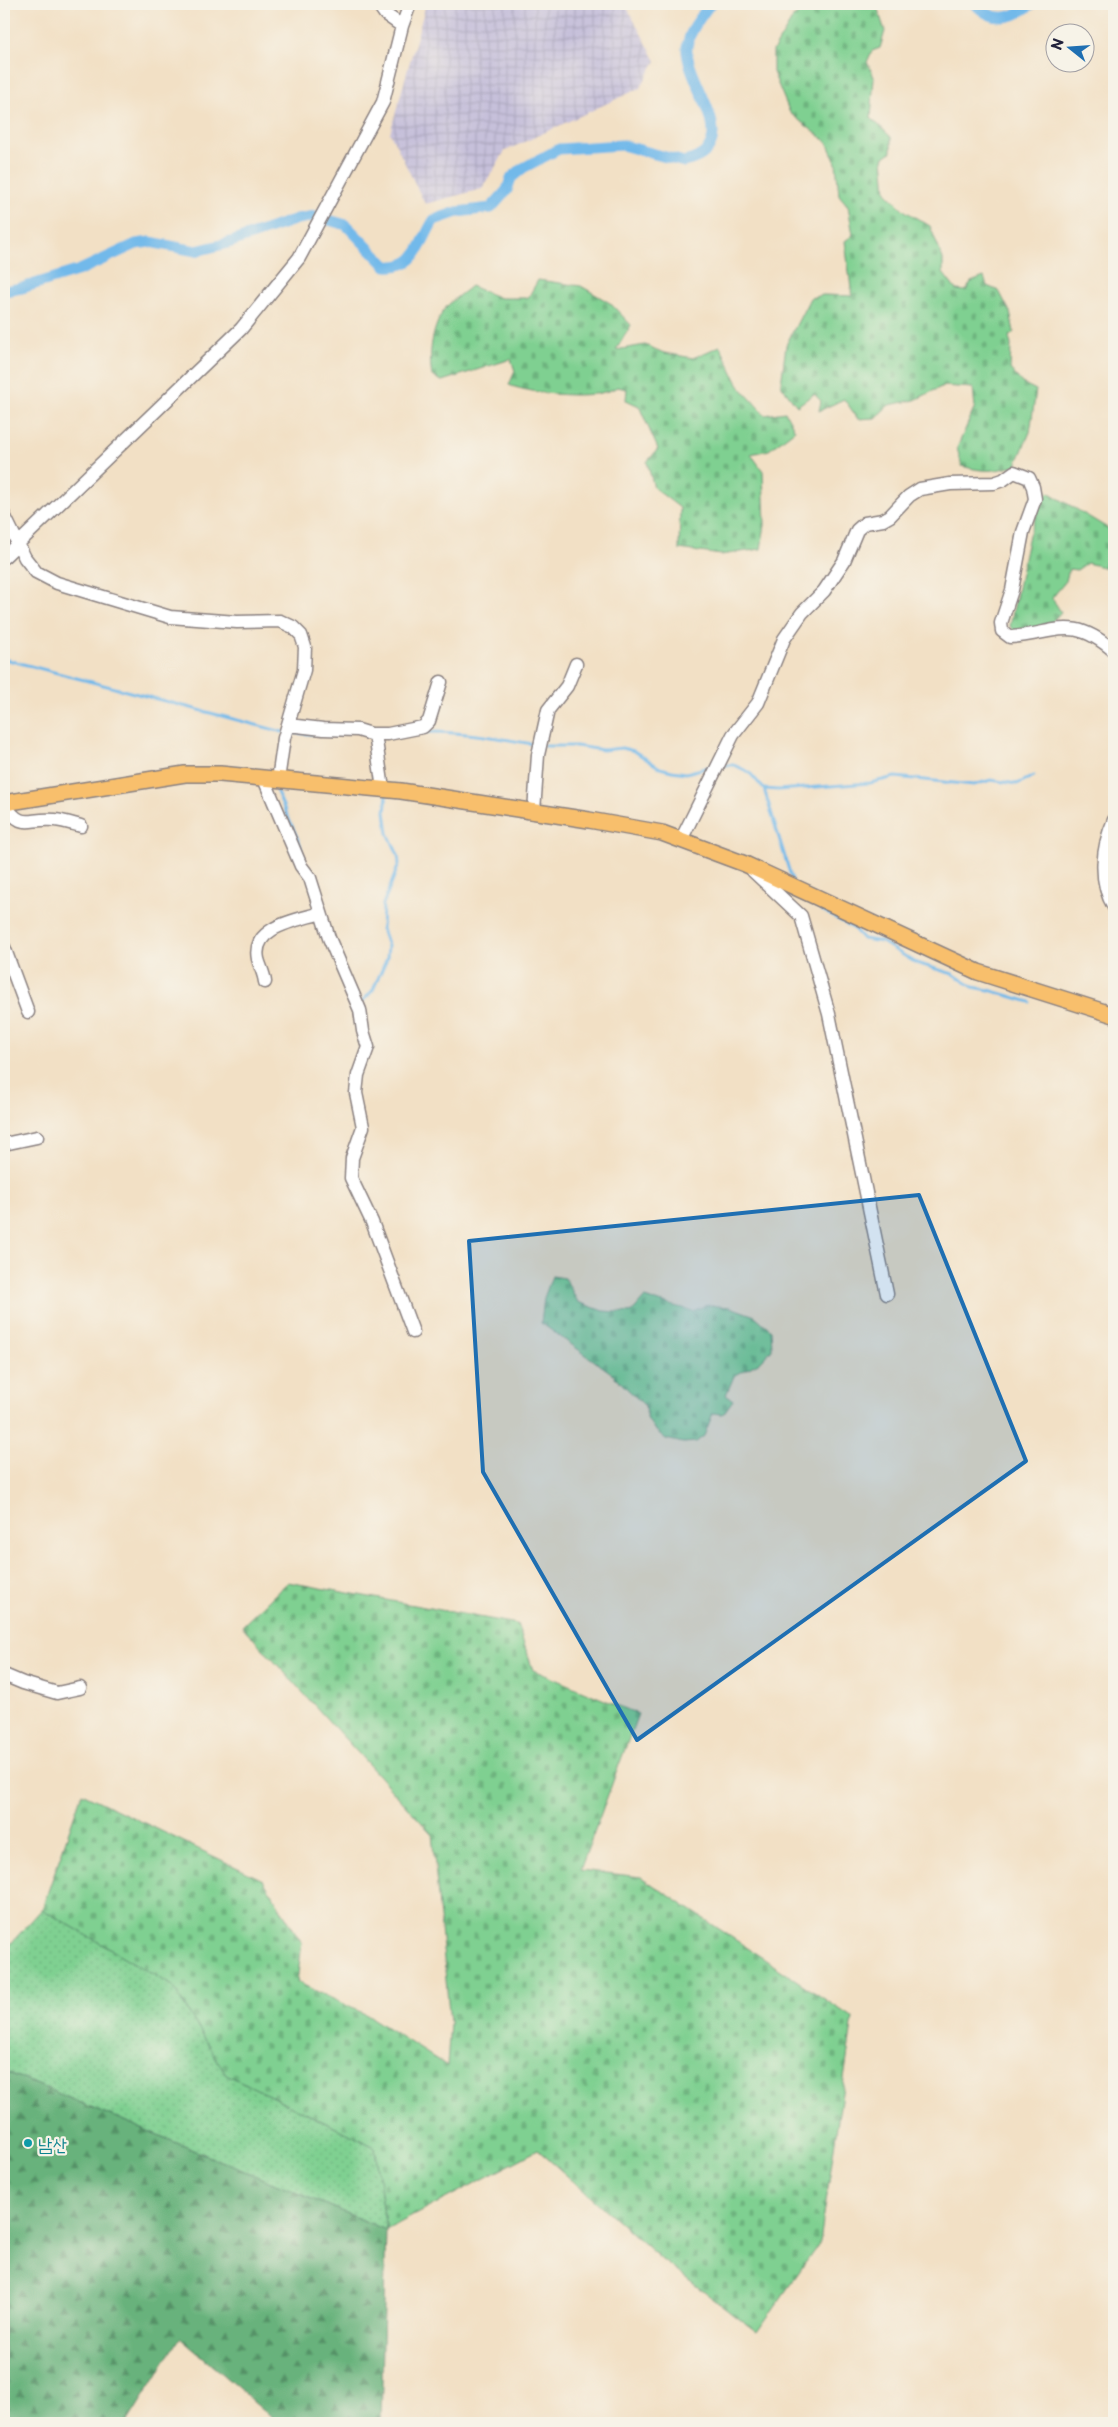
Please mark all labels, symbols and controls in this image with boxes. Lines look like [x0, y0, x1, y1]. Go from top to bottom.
north arrow [1046, 22, 1096, 72]
text: N [1045, 36, 1069, 52]
place label: 남산 [38, 2130, 67, 2157]
marker: 남산 [22, 2137, 34, 2149]

